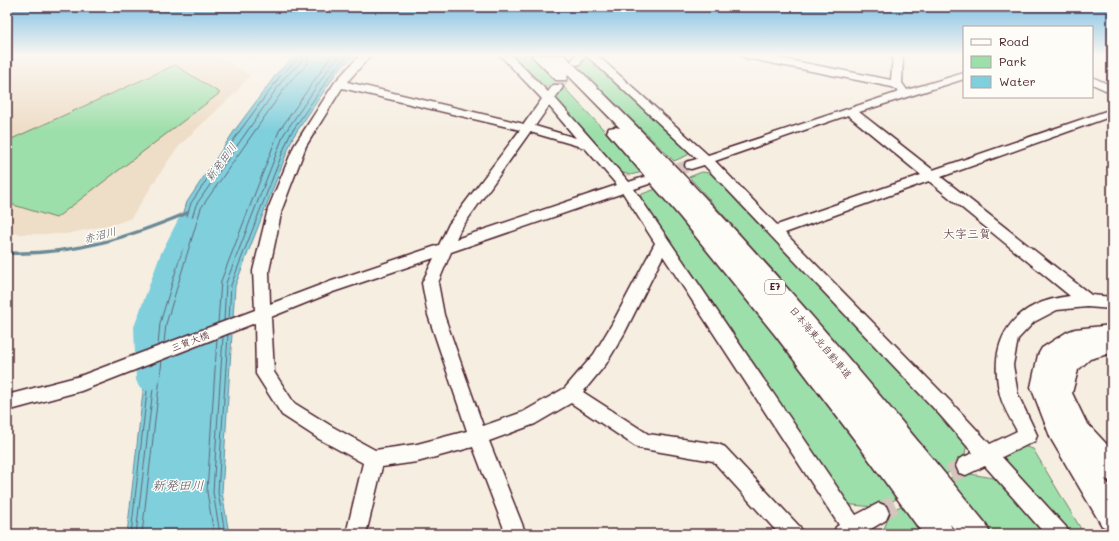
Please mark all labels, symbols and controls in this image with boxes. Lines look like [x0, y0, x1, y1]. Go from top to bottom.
legend [963, 26, 1093, 98]
text: Road [999, 33, 1029, 49]
text: Park [999, 53, 1026, 69]
text: Water [999, 73, 1036, 89]
water label: 新発田川 [202, 139, 240, 184]
water label: 赤沼川 [82, 223, 118, 246]
district label: 大字三賀 [943, 225, 991, 241]
road number: E7 [765, 280, 785, 294]
street label: 日本海東北自動車道 [787, 303, 855, 381]
street label: 三賀大橋 [169, 327, 211, 355]
water label: 新発田川 [152, 476, 204, 493]

